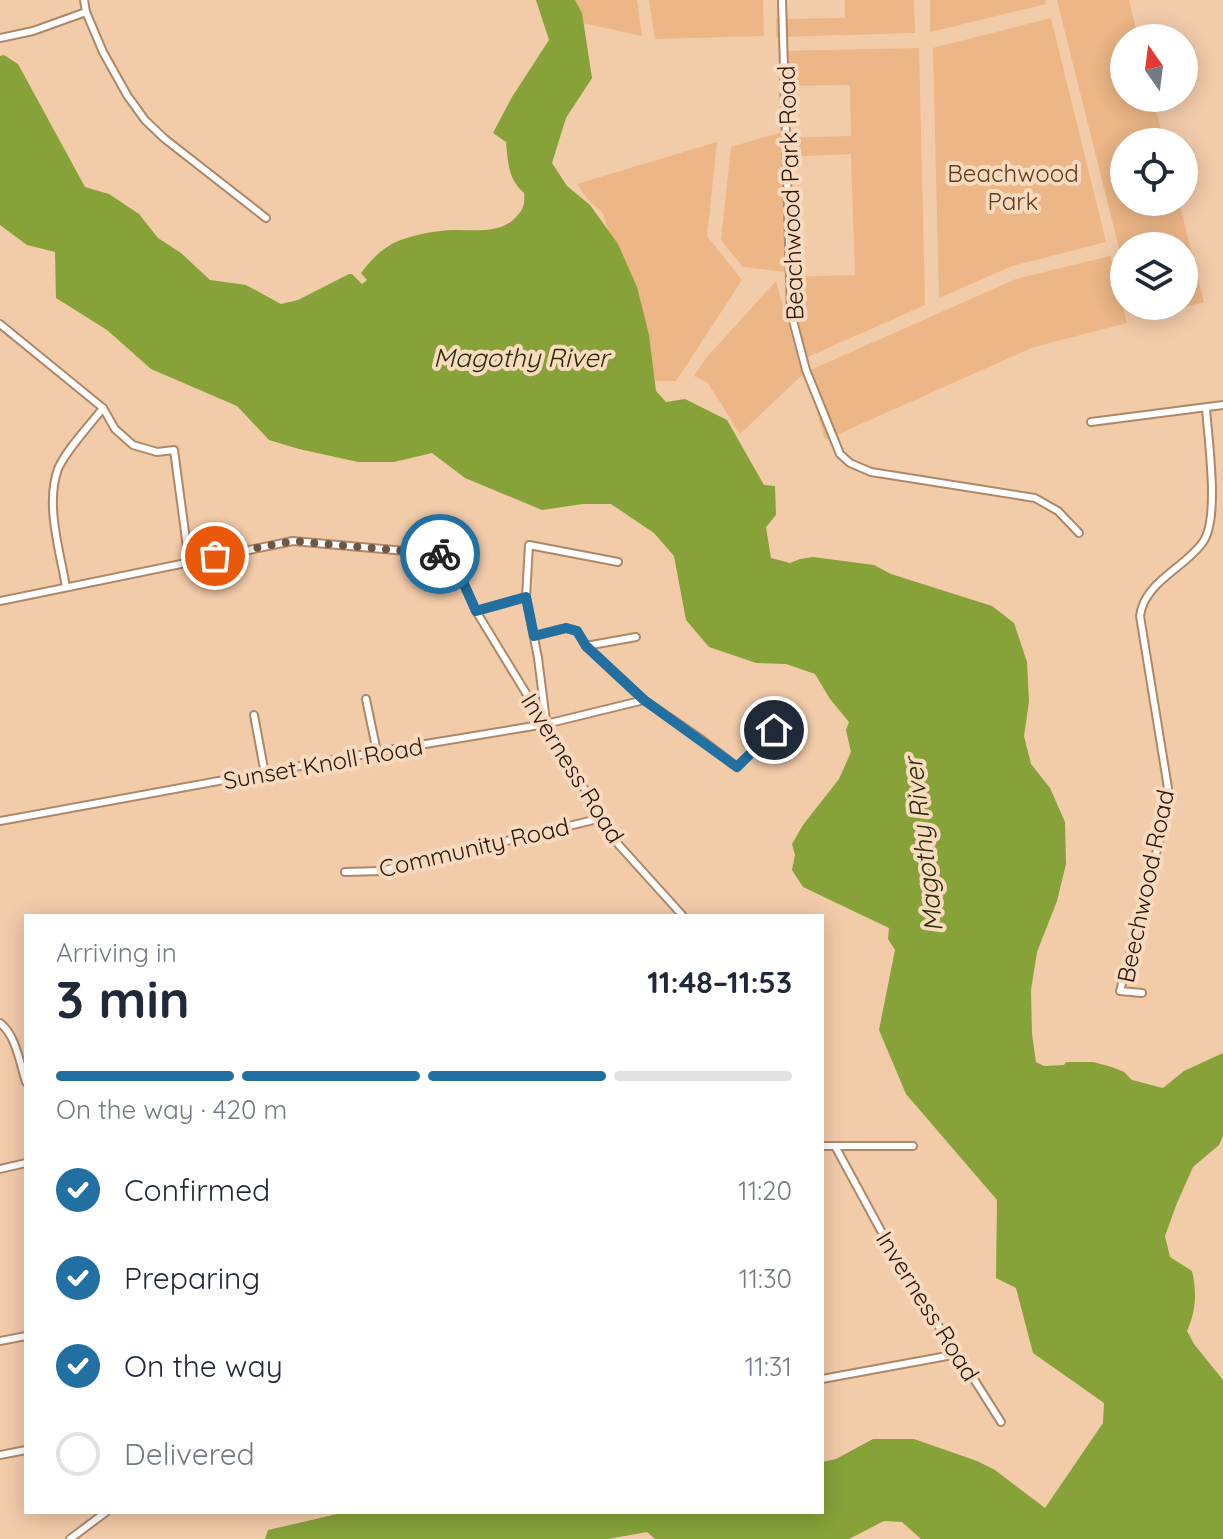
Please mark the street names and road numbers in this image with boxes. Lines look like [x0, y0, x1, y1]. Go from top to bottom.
street label: Beachwood Park Road [771, 65, 809, 321]
street label: Inverness Road [515, 687, 631, 849]
street label: Sunset Knoll Road [221, 731, 425, 795]
street label: Beechwood Road [1110, 787, 1180, 985]
street label: Community Road [376, 811, 572, 883]
street label: Inverness Road [870, 1225, 986, 1387]

